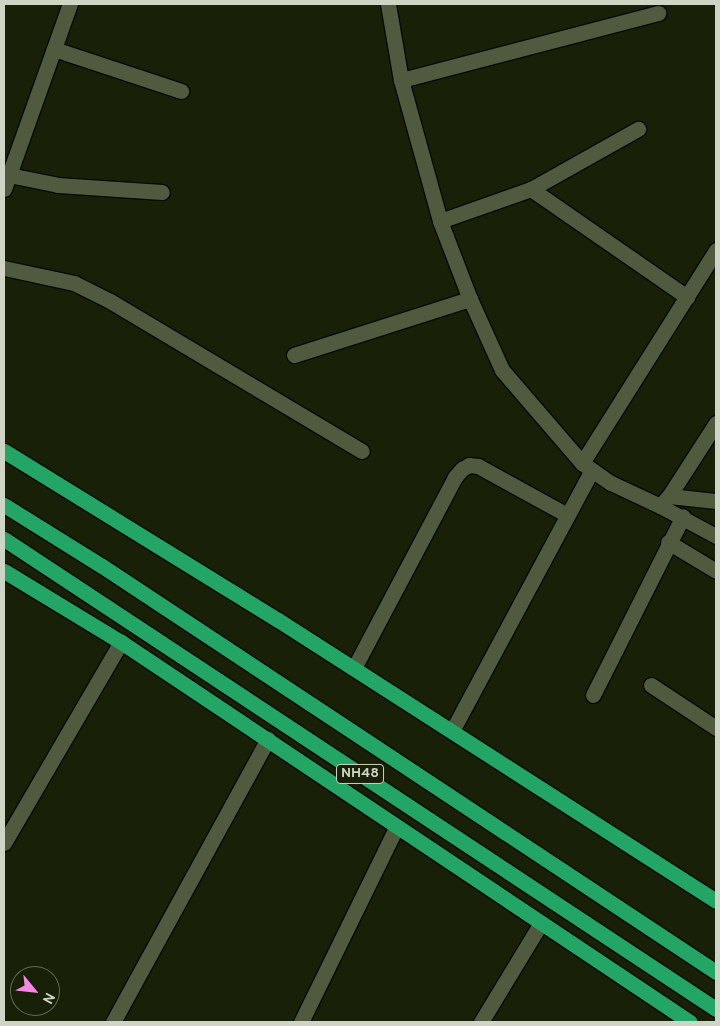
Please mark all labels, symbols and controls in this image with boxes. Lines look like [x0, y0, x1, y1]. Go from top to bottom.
road number: NH48 [335, 762, 385, 786]
north arrow [10, 966, 60, 1016]
text: N [38, 989, 58, 1006]

